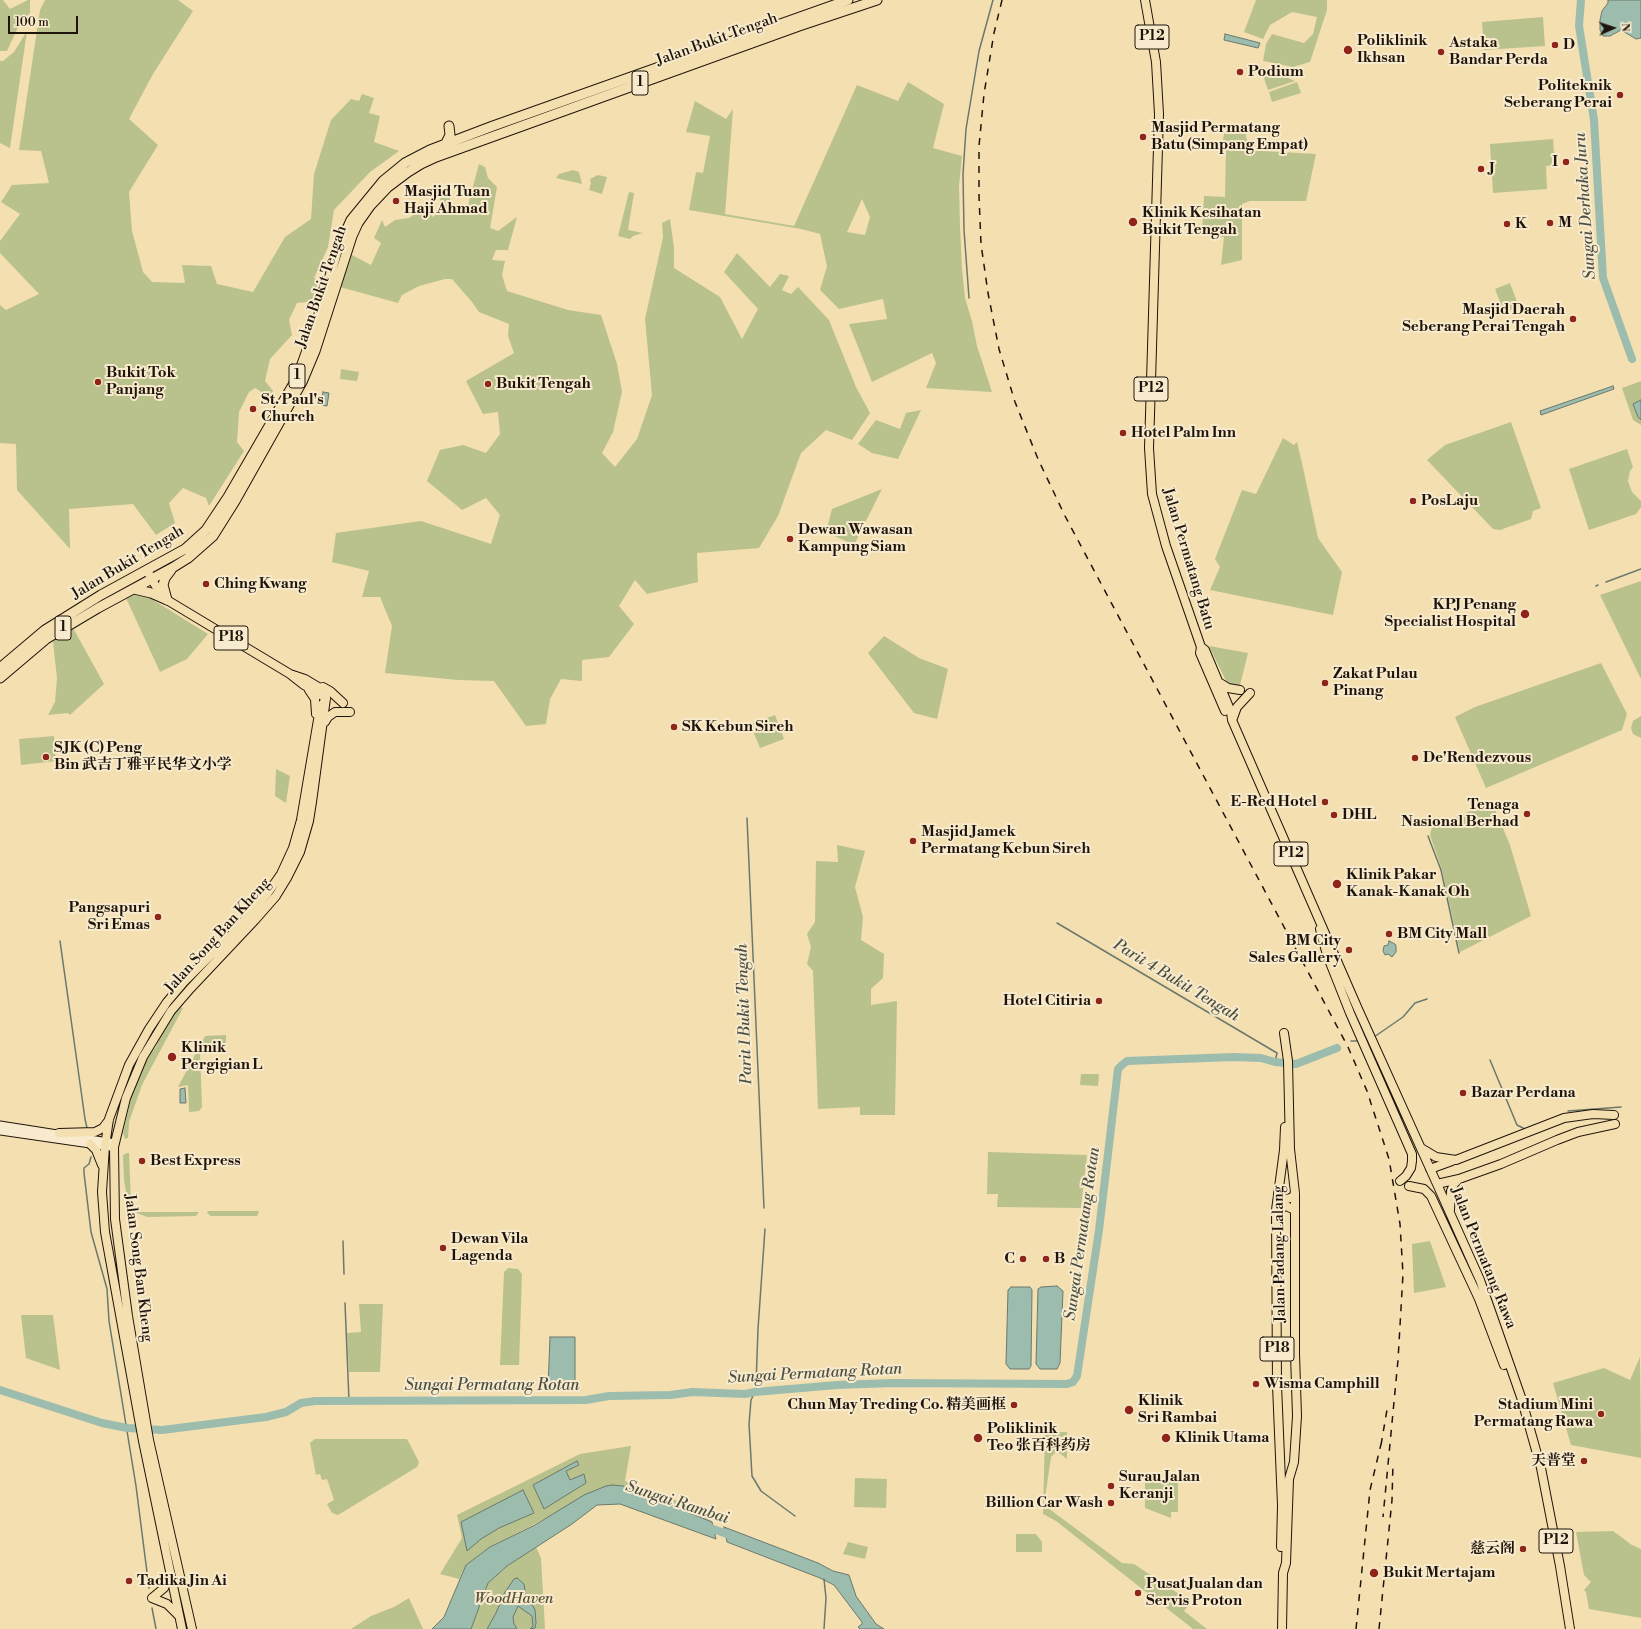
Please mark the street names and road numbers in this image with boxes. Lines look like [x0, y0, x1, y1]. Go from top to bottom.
street label: Jalan Bukit Tengah [654, 10, 780, 70]
road number: P12 [1135, 25, 1169, 49]
road number: 1 [632, 71, 648, 95]
street label: Jalan Bukit Tengah [293, 224, 351, 350]
road number: 1 [289, 364, 305, 388]
road number: P12 [1134, 377, 1168, 401]
street label: Jalan Permatang Batu [1158, 486, 1218, 632]
street label: Jalan Bukit Tengah [68, 522, 188, 604]
road number: 1 [55, 616, 71, 640]
road number: P18 [214, 626, 248, 650]
road number: P12 [1274, 842, 1308, 866]
street label: Jalan Song Ban Kheng [161, 875, 275, 997]
street label: Jalan Permatang Rawa [1446, 1184, 1520, 1332]
street label: Jalan Padang Lalang [1270, 1185, 1290, 1323]
street label: Jalan Song Ban Kheng [120, 1193, 156, 1343]
road number: P18 [1260, 1337, 1294, 1361]
road number: P12 [1539, 1529, 1573, 1553]

